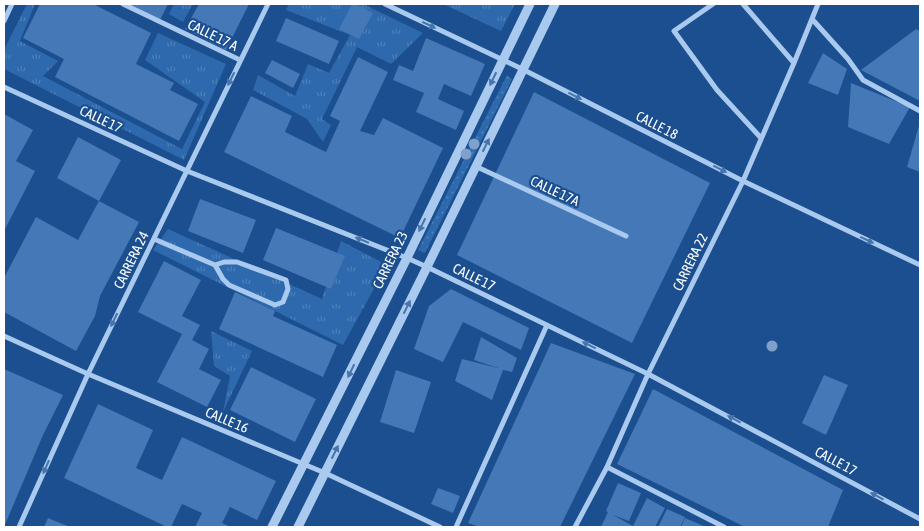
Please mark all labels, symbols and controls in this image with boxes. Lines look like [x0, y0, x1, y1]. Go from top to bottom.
street label: CALLE 17 A [185, 16, 241, 54]
one-way arrow [422, 21, 436, 29]
one-way arrow [227, 72, 235, 86]
one-way arrow [489, 72, 497, 86]
one-way arrow [568, 92, 582, 100]
street label: CALLE 17 [77, 102, 125, 136]
street label: CALLE 18 [633, 108, 681, 143]
one-way arrow [482, 137, 490, 152]
one-way arrow [713, 165, 727, 173]
street label: CALLE 17A [528, 173, 582, 209]
one-way arrow [418, 218, 426, 232]
street label: CARRERA 24 [110, 228, 152, 291]
street label: CARRERA 23 [369, 229, 411, 291]
street label: CARRERA 22 [669, 231, 711, 293]
one-way arrow [859, 235, 874, 244]
one-way arrow [355, 236, 370, 243]
street label: CALLE 17 [450, 260, 498, 294]
one-way arrow [403, 299, 411, 314]
one-way arrow [110, 312, 118, 327]
one-way arrow [582, 341, 596, 349]
one-way arrow [346, 364, 354, 378]
street label: CALLE 16 [203, 404, 251, 436]
one-way arrow [727, 415, 741, 423]
street label: CALLE 17 [812, 443, 860, 479]
one-way arrow [331, 445, 339, 459]
one-way arrow [42, 460, 50, 474]
one-way arrow [871, 491, 884, 500]

